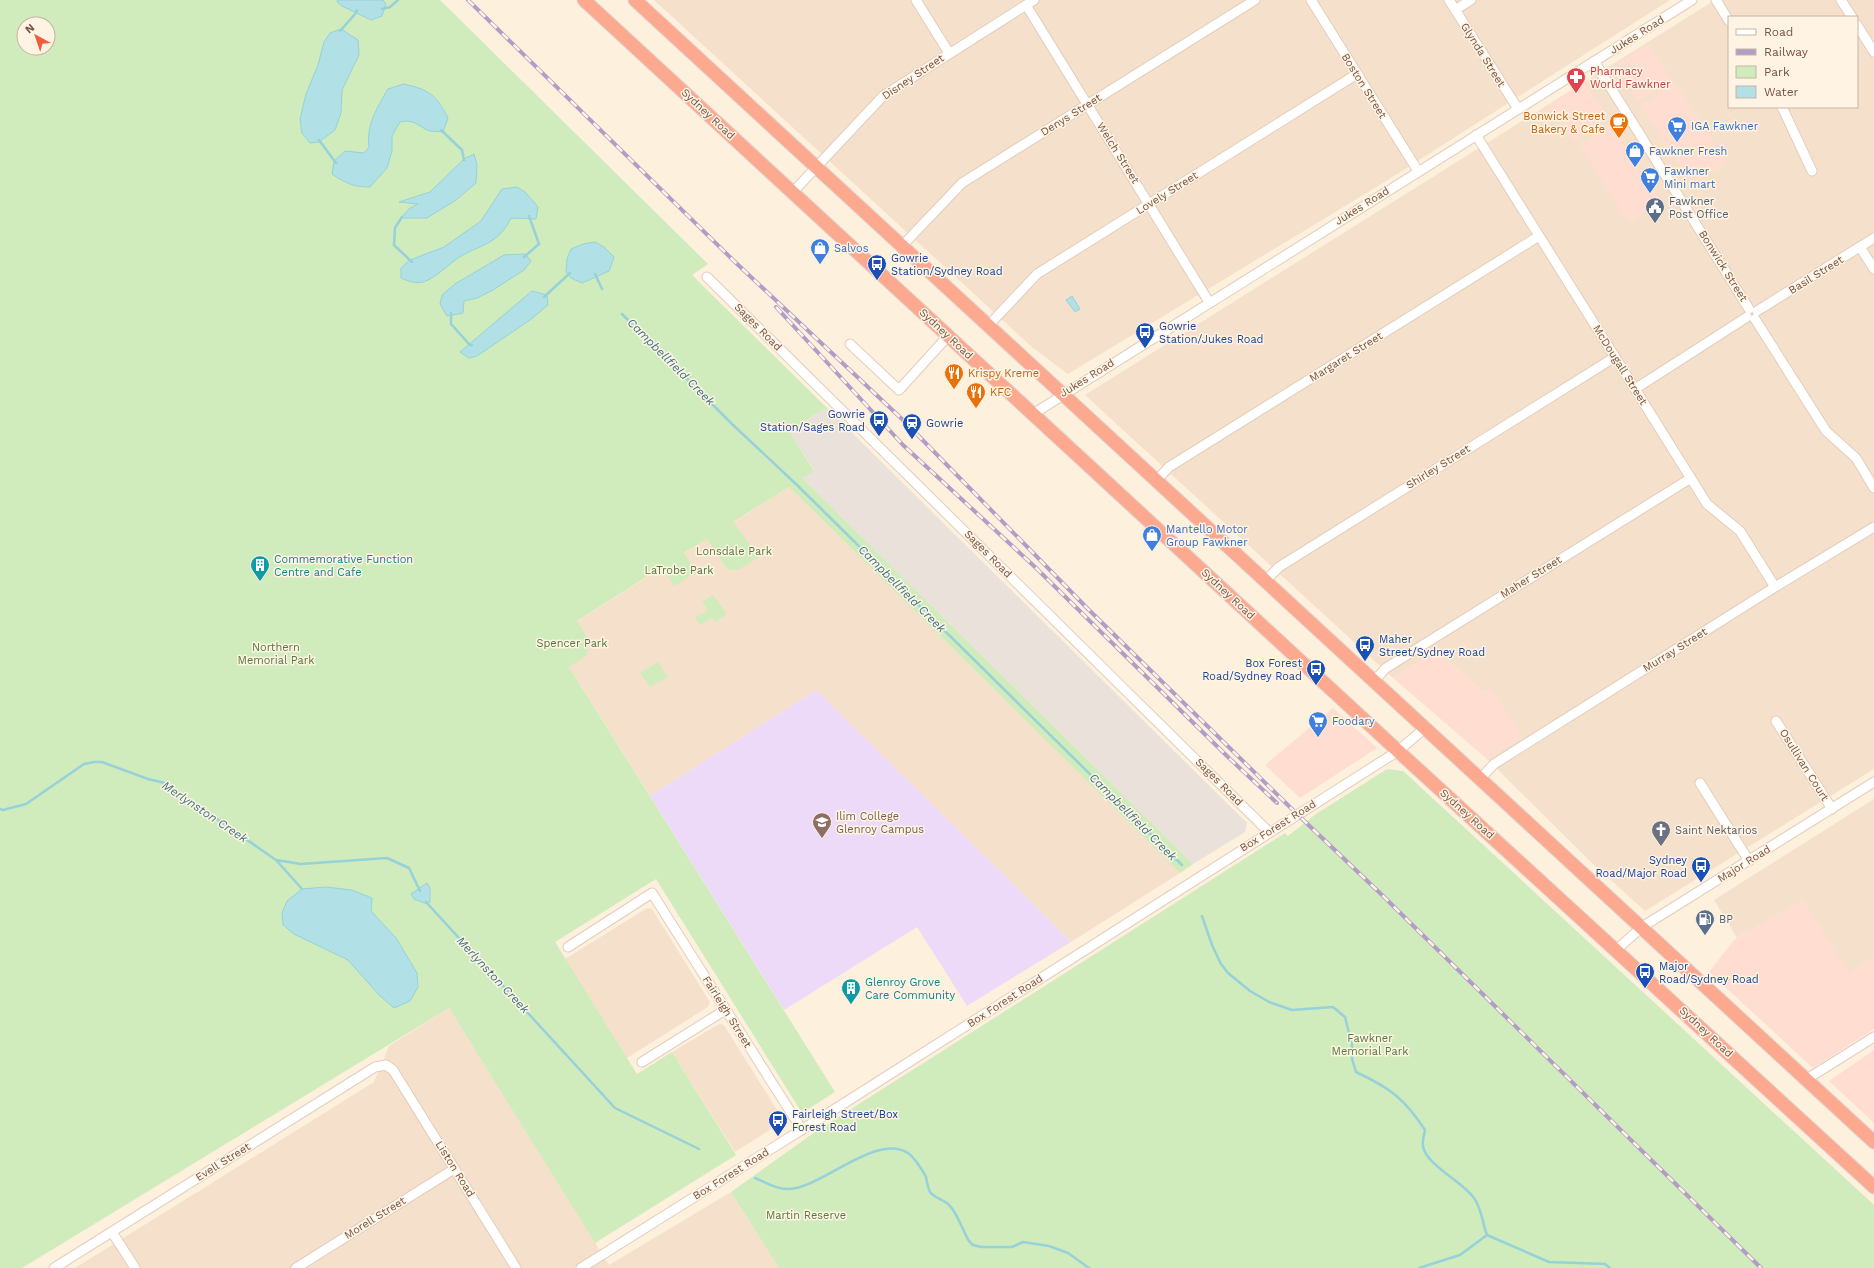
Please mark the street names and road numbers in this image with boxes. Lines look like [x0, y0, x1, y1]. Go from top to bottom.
street label: Jukes Road [1607, 13, 1667, 57]
street label: Glynda Street [1458, 20, 1508, 90]
street label: Disney Street [880, 51, 947, 102]
street label: Boston Street [1339, 51, 1389, 121]
street label: Sydney Road [679, 86, 737, 142]
street label: Denys Street [1038, 91, 1104, 139]
street label: Welch Street [1094, 120, 1142, 186]
street label: Lovely Street [1134, 169, 1201, 217]
street label: Jukes Road [1332, 184, 1392, 228]
street label: Bonwick Street [1696, 228, 1750, 304]
street label: Basil Street [1786, 253, 1846, 297]
street label: Sages Road [732, 301, 784, 353]
street label: Sydney Road [917, 306, 975, 362]
street label: McDougall Street [1590, 323, 1650, 408]
street label: Margaret Street [1307, 329, 1385, 385]
street label: Jukes Road [1057, 356, 1117, 400]
street label: Shirley Street [1404, 442, 1473, 492]
street label: Sages Road [962, 528, 1014, 580]
street label: Maher Street [1498, 553, 1564, 601]
street label: Sydney Road [1199, 566, 1257, 622]
street label: Murray Street [1641, 625, 1710, 675]
street label: Osullivan Court [1777, 727, 1832, 804]
street label: Sages Road [1193, 756, 1245, 808]
street label: Sydney Road [1437, 786, 1497, 842]
street label: Box Forest Road [1238, 797, 1318, 855]
street label: Major Road [1715, 843, 1773, 885]
street label: Box Forest Road [965, 972, 1045, 1030]
street label: Fairleigh Street [700, 974, 754, 1051]
street label: Sydney Road [1677, 1004, 1735, 1060]
street label: Liston Road [433, 1138, 477, 1200]
street label: Evell Street [193, 1140, 253, 1184]
street label: Box Forest Road [691, 1145, 771, 1203]
street label: Morell Street [342, 1194, 408, 1242]

